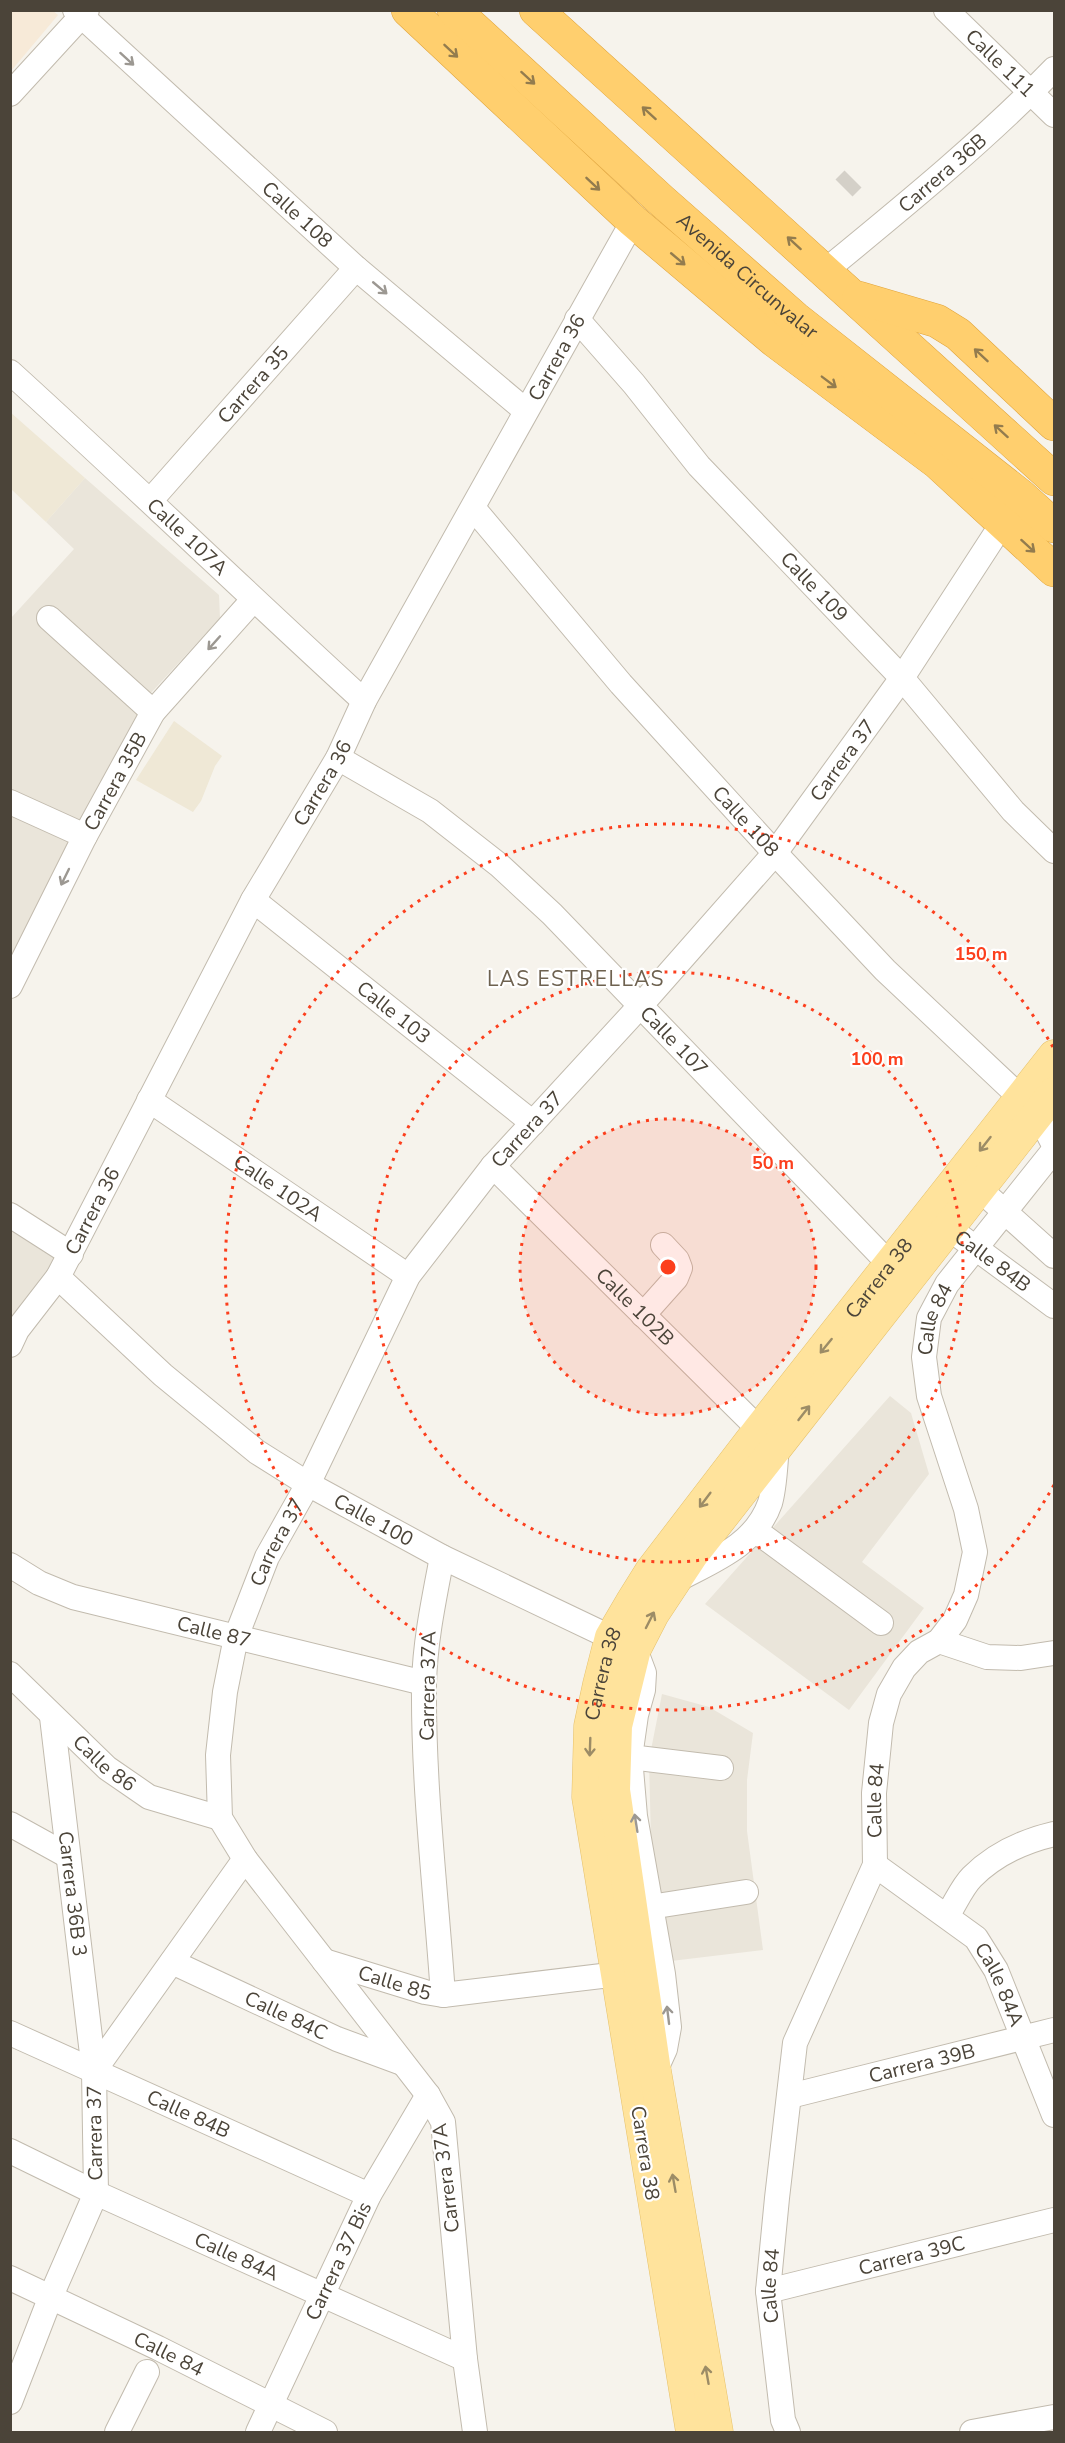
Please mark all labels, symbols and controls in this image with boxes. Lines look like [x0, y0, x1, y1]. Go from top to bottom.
street label: Calle 111 [960, 23, 1041, 103]
one-way arrow [443, 43, 458, 58]
one-way arrow [119, 52, 134, 66]
one-way arrow [520, 71, 535, 85]
one-way arrow [642, 107, 657, 121]
street label: Carrera 36B [892, 127, 992, 219]
street label: Calle 108 [256, 175, 339, 254]
one-way arrow [585, 177, 600, 191]
street label: Avenida Circunvalar [671, 207, 824, 345]
one-way arrow [787, 236, 802, 250]
one-way arrow [670, 252, 685, 266]
one-way arrow [372, 281, 387, 295]
street label: Carrera 36 [521, 309, 592, 406]
street label: Carrera 35 [211, 340, 295, 429]
one-way arrow [974, 348, 989, 362]
one-way arrow [821, 375, 837, 388]
one-way arrow [994, 424, 1009, 438]
street label: Calle 107A [141, 492, 234, 582]
one-way arrow [1020, 539, 1035, 553]
street label: Calle 109 [775, 546, 854, 627]
one-way arrow [207, 636, 221, 651]
street label: Carrera 37 [803, 714, 881, 807]
street label: Carrera 35B [77, 727, 153, 836]
street label: Carrera 36 [287, 736, 358, 831]
street label: Calle 108 [707, 780, 785, 862]
one-way arrow [58, 868, 70, 886]
text: 150 m [954, 942, 1008, 966]
district label: LAS ESTRELLAS [487, 965, 665, 993]
street label: Calle 103 [351, 974, 436, 1050]
street label: Calle 107 [634, 1000, 714, 1082]
text: 100 m [850, 1047, 904, 1071]
street label: Carrera 37 [485, 1085, 569, 1174]
one-way arrow [979, 1135, 991, 1151]
street label: Calle 102A [228, 1148, 328, 1228]
text: 50 m [752, 1151, 794, 1175]
street label: Carrera 36 [58, 1162, 126, 1259]
street label: Calle 84B [949, 1224, 1037, 1298]
street label: Carrera 38 [839, 1232, 919, 1324]
centre of rings [658, 1257, 678, 1277]
street label: Calle 102B [590, 1262, 680, 1352]
street label: Calle 84 [911, 1278, 959, 1357]
one-way arrow [819, 1338, 832, 1354]
one-way arrow [797, 1406, 810, 1422]
street label: Calle 100 [329, 1487, 418, 1552]
one-way arrow [699, 1491, 712, 1507]
street label: Carrera 37 [243, 1494, 311, 1590]
street label: Calle 87 [174, 1609, 254, 1654]
one-way arrow [644, 1612, 656, 1629]
street label: Carrera 38 [578, 1622, 628, 1723]
street label: Carrera 37A [414, 1630, 442, 1741]
street label: Calle 86 [67, 1729, 141, 1798]
one-way arrow [584, 1737, 595, 1757]
street label: Calle 84 [860, 1762, 890, 1838]
one-way arrow [630, 1813, 641, 1833]
street label: Carrera 36B 3 [52, 1830, 94, 1958]
street label: Calle 84A [968, 1937, 1031, 2031]
street label: Calle 85 [355, 1959, 435, 2007]
street label: Calle 84C [240, 1984, 332, 2046]
one-way arrow [662, 2006, 673, 2025]
street label: Carrera 39B [866, 2037, 978, 2089]
street label: Calle 84B [143, 2083, 235, 2144]
street label: Carrera 37 [81, 2085, 109, 2181]
street label: Carrera 38 [624, 2104, 666, 2202]
street label: Carrera 37A [426, 2121, 466, 2234]
one-way arrow [669, 2173, 680, 2193]
street label: Carrera 37 Bis [299, 2197, 378, 2325]
street label: Calle 84A [190, 2226, 284, 2287]
street label: Carrera 39C [856, 2229, 968, 2282]
street label: Calle 84 [754, 2247, 786, 2325]
street label: Calle 84 [129, 2325, 209, 2382]
one-way arrow [701, 2365, 712, 2385]

